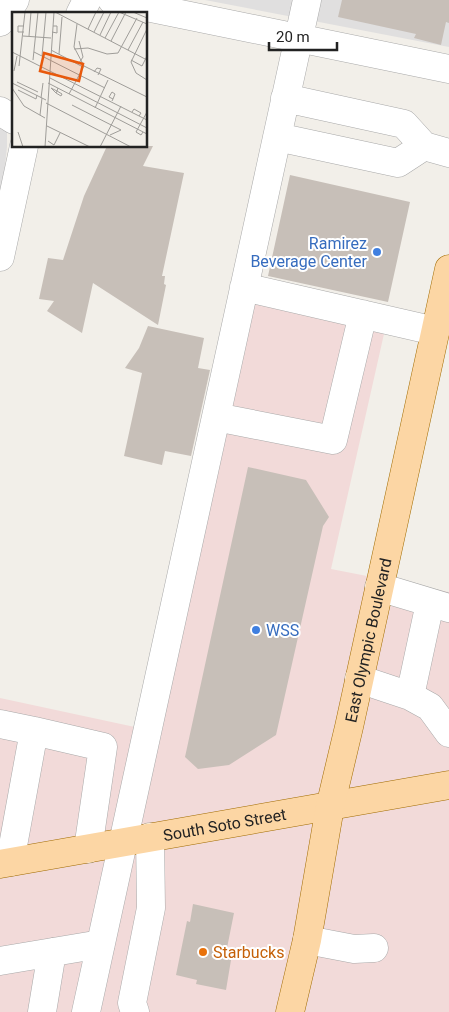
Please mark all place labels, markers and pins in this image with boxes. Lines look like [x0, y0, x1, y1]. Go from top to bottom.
place label: Ramirez Beverage Center [250, 234, 368, 271]
marker: Ramirez Beverage Center [371, 246, 383, 258]
place label: WSS [266, 621, 299, 640]
marker: WSS [250, 624, 262, 636]
place label: Starbucks [213, 943, 284, 962]
marker: Starbucks [197, 946, 209, 958]

